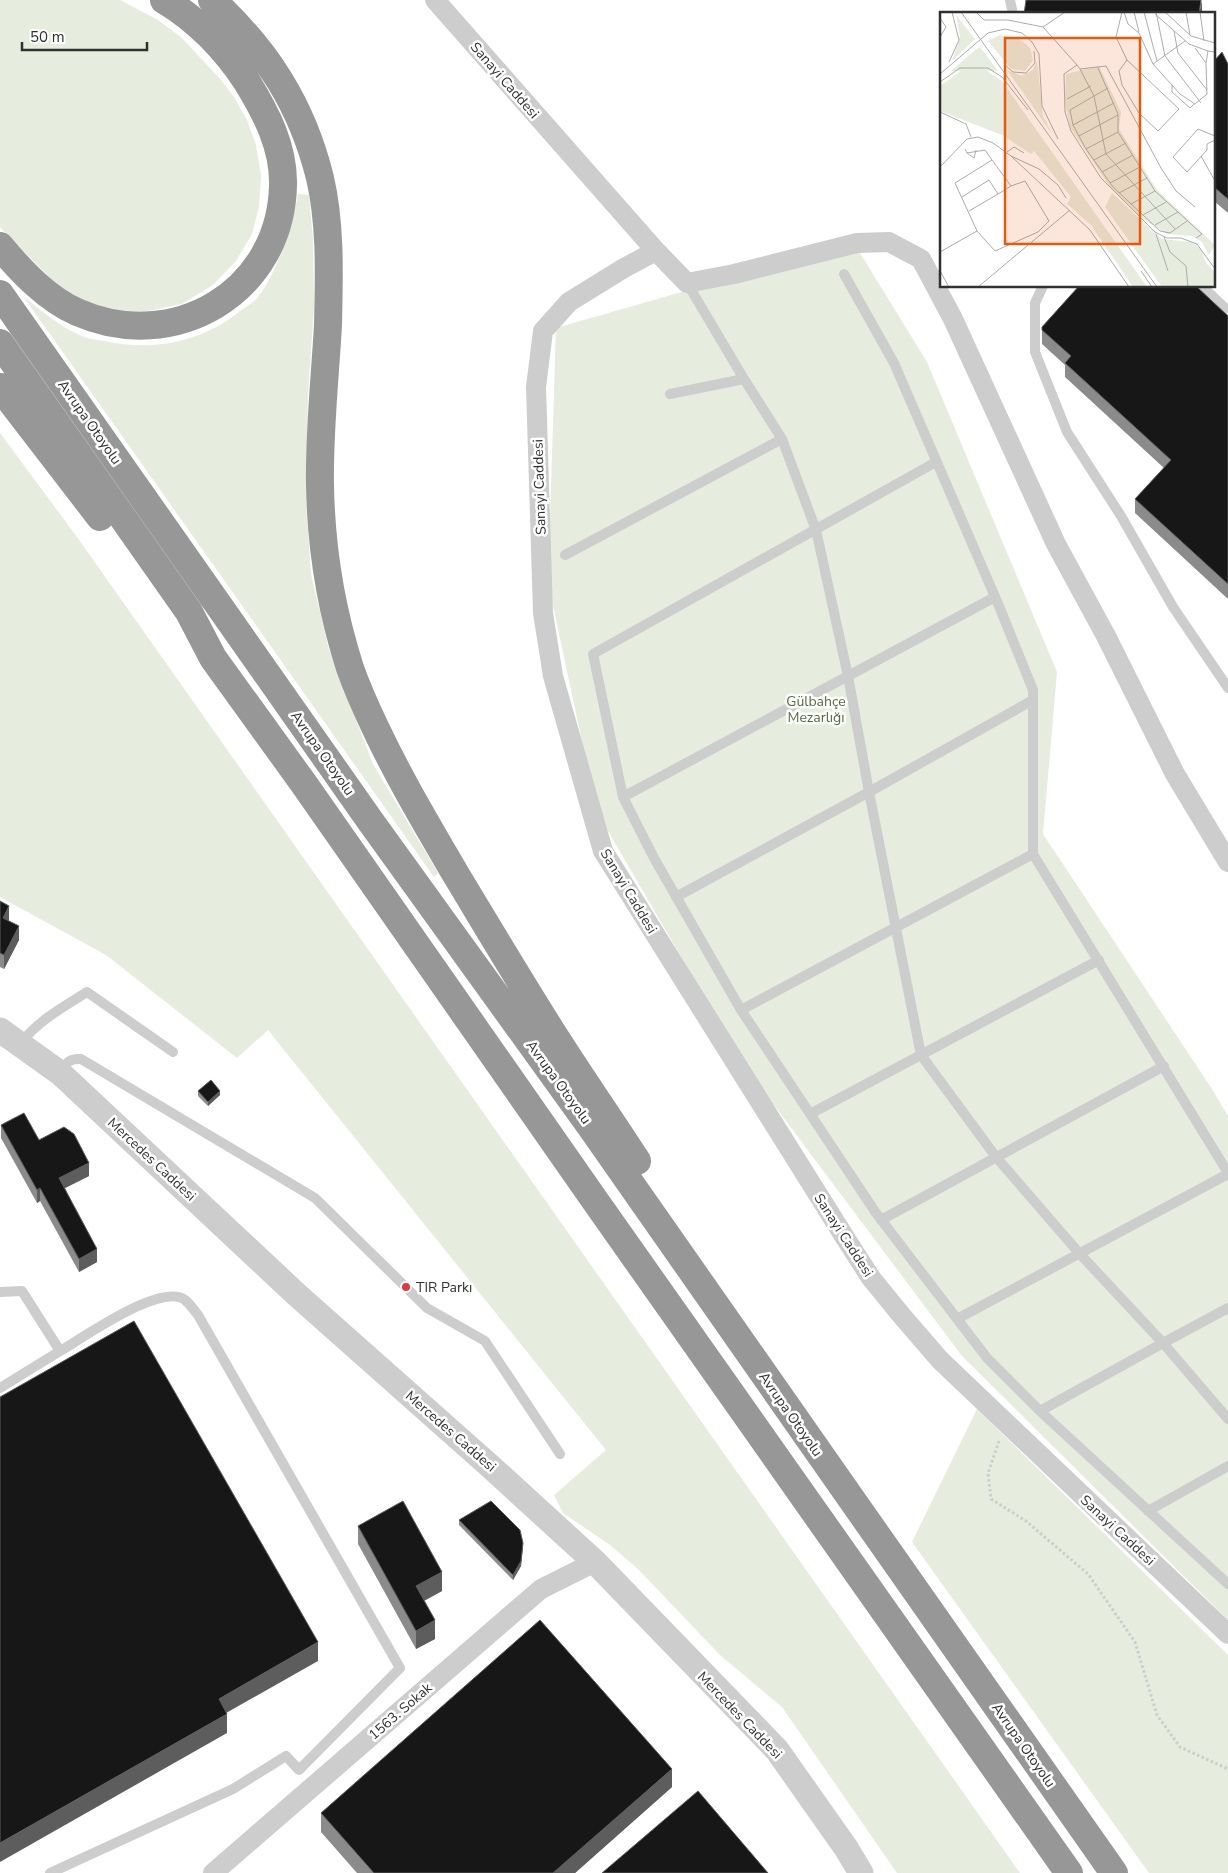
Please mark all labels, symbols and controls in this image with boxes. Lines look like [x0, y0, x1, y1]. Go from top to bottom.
inset map [940, 12, 1216, 288]
scale bar [22, 20, 148, 52]
text: 50 m [30, 27, 65, 47]
street label: Sanayi Caddesi [466, 38, 543, 123]
street label: Avrupa Otoyolu [53, 376, 126, 468]
street label: Sanayi Caddesi [528, 439, 551, 535]
park label: Gülbahçe Mezarlığı [786, 692, 846, 727]
street label: Avrupa Otoyolu [286, 707, 359, 799]
street label: Sanayi Caddesi [596, 845, 661, 937]
street label: Avrupa Otoyolu [522, 1037, 595, 1128]
street label: Mercedes Caddesi [103, 1113, 200, 1205]
street label: Sanayi Caddesi [810, 1190, 878, 1281]
place label: TIR Parkı [416, 1278, 472, 1297]
marker: TIR Parkı [400, 1281, 412, 1293]
street label: Avrupa Otoyolu [754, 1368, 827, 1460]
street label: Mercedes Caddesi [401, 1387, 500, 1476]
street label: Sanayi Caddesi [1076, 1491, 1159, 1570]
street label: Mercedes Caddesi [693, 1668, 786, 1763]
street label: 1563. Sokak [365, 1678, 437, 1744]
street label: Avrupa Otoyolu [987, 1699, 1060, 1791]

